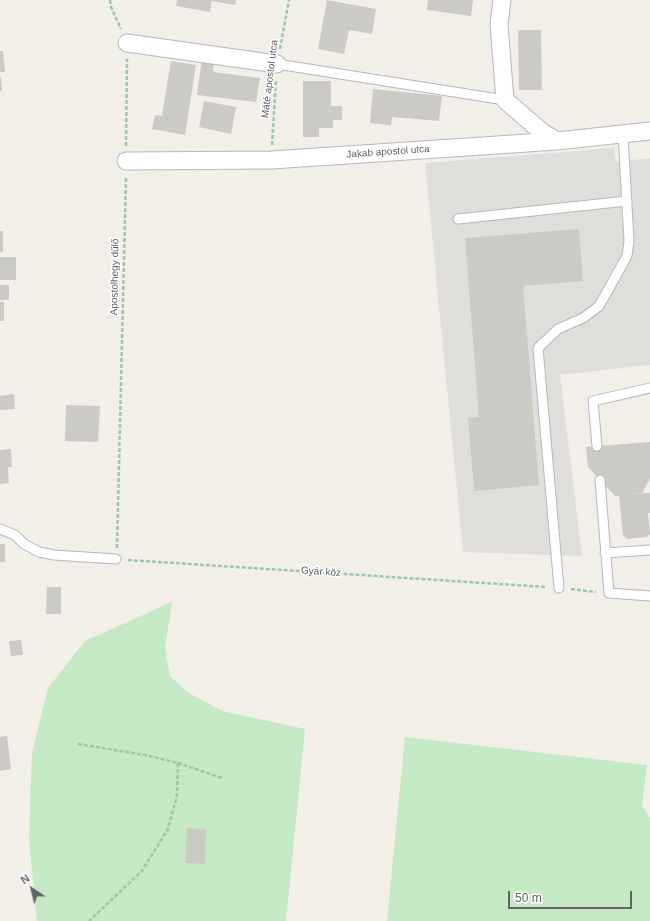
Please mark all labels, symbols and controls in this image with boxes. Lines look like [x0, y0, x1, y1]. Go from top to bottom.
street label: Máté apostol utca [259, 39, 281, 119]
street label: Jakab apostol utca [346, 143, 430, 161]
street label: Apostolhegy dűlő [108, 239, 122, 315]
street label: Gyár köz [301, 565, 341, 579]
north arrow [12, 869, 52, 909]
text: N [18, 872, 32, 886]
scale bar [510, 883, 634, 909]
text: 50 m [515, 891, 542, 905]

